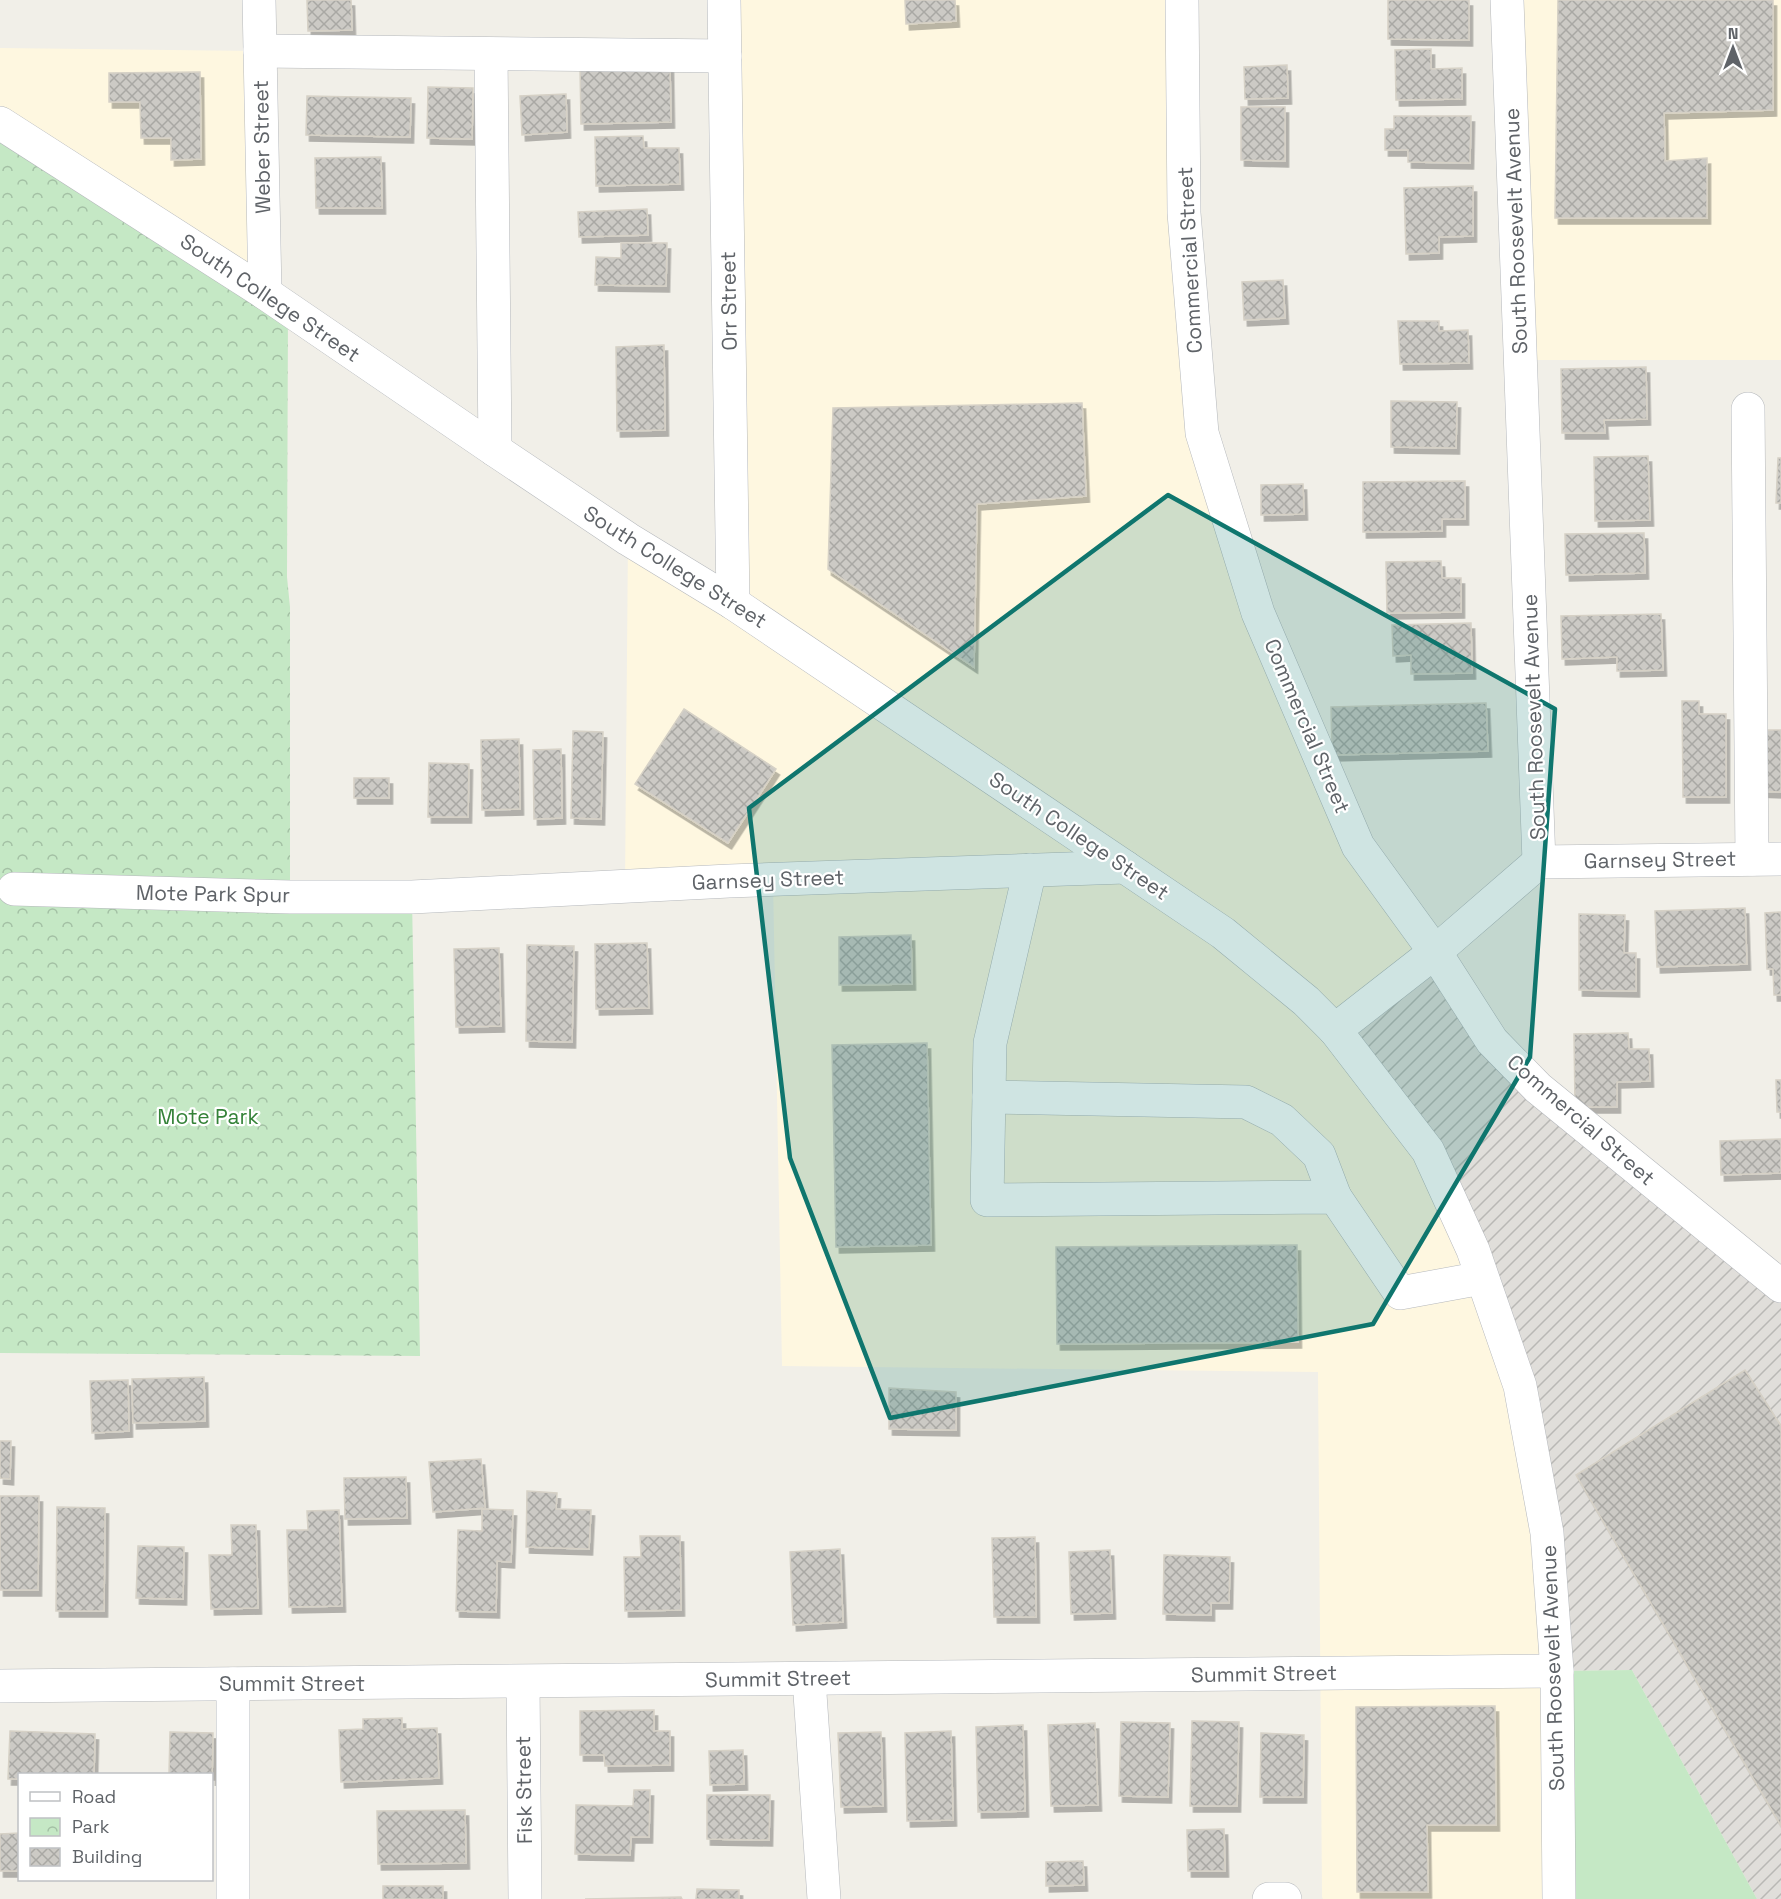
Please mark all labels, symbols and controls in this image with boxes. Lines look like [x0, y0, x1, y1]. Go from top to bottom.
north arrow [1703, 18, 1763, 78]
text: N [1728, 23, 1738, 44]
street label: Weber Street [247, 80, 276, 214]
street label: South Roosevelt Avenue [1498, 107, 1533, 355]
street label: Commercial Street [1171, 166, 1208, 354]
street label: South College Street [175, 227, 365, 368]
street label: Orr Street [714, 251, 743, 351]
street label: South College Street [579, 499, 772, 634]
street label: South Roosevelt Avenue [1516, 593, 1551, 841]
street label: Commercial Street [1258, 634, 1356, 817]
street label: South College Street [984, 765, 1174, 906]
street label: Garnsey Street [1583, 845, 1737, 874]
street label: Garnsey Street [691, 863, 845, 896]
street label: Mote Park Spur [136, 879, 290, 908]
street label: Commercial Street [1502, 1048, 1661, 1191]
park label: Mote Park [157, 1103, 259, 1130]
street label: South Roosevelt Avenue [1535, 1544, 1570, 1792]
street label: Summit Street [1191, 1659, 1337, 1688]
street label: Summit Street [705, 1664, 851, 1693]
street label: Summit Street [219, 1670, 365, 1697]
street label: Fisk Street [509, 1736, 538, 1844]
legend [18, 1773, 213, 1881]
text: Road [72, 1785, 116, 1808]
text: Park [72, 1815, 110, 1838]
text: Building [72, 1845, 142, 1868]

